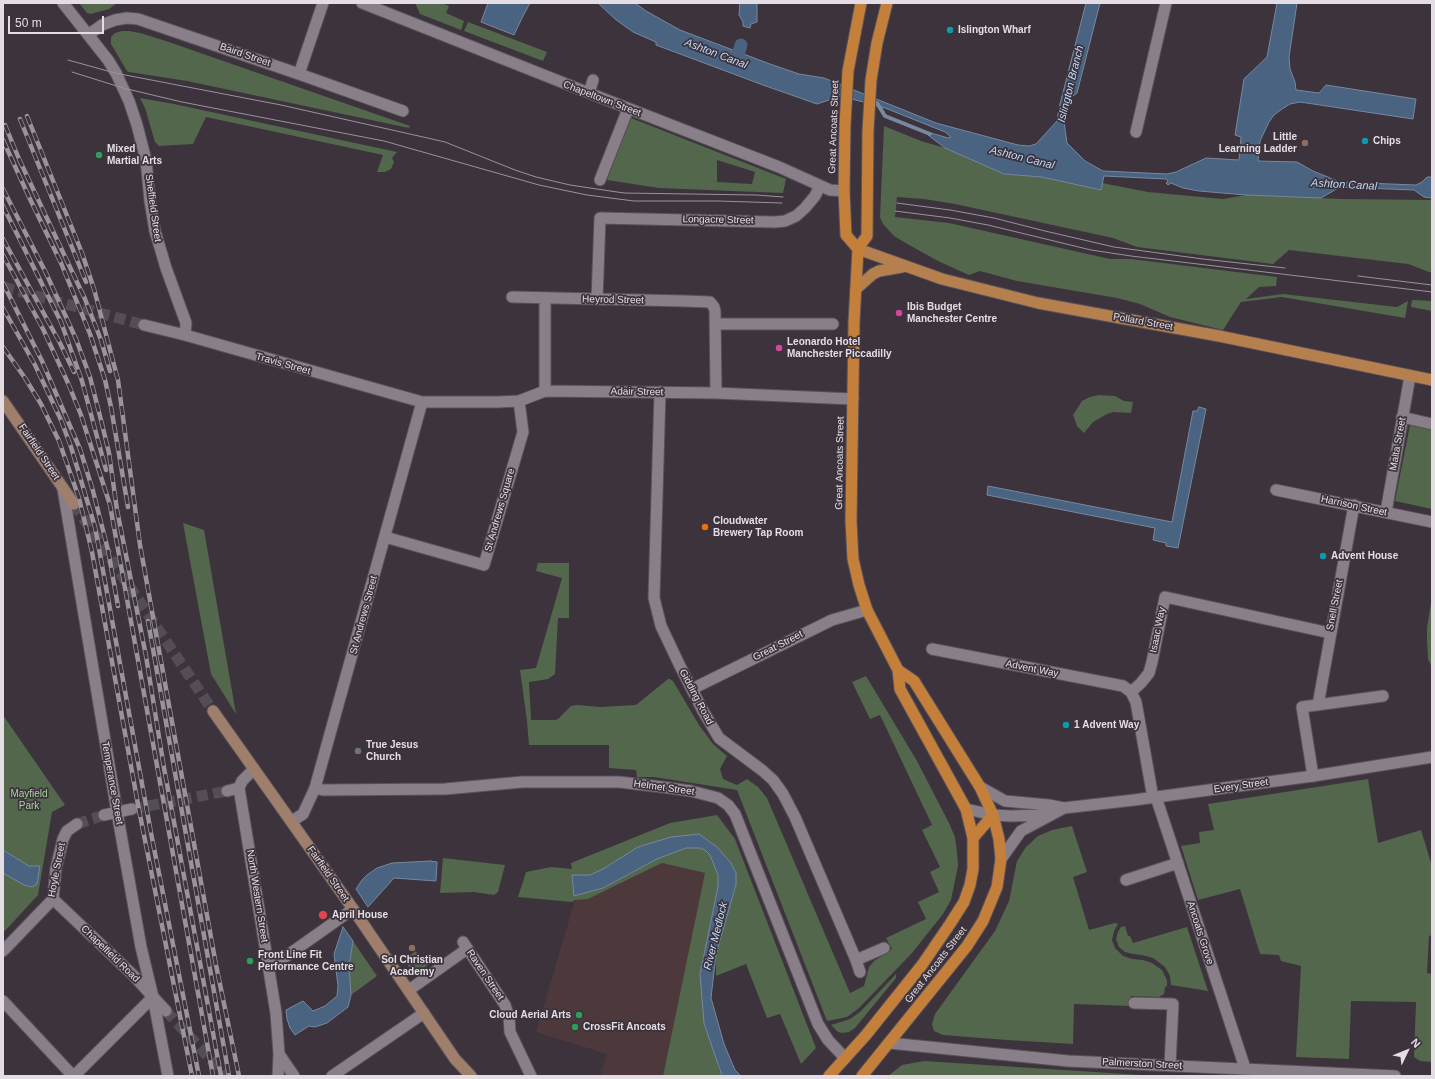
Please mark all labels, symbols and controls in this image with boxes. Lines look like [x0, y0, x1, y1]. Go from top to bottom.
scale bar [10, 8, 106, 34]
text: 50 m [15, 16, 42, 30]
place label: Islington Wharf [958, 24, 1031, 36]
marker: Islington Wharf [945, 25, 955, 35]
water label: Ashton Canal [683, 36, 749, 72]
street label: Baird Street [218, 41, 272, 69]
water label: Islington Branch [1055, 44, 1087, 124]
street label: Chapeltown Street [561, 79, 643, 119]
street label: Great Ancoats Street [826, 80, 842, 174]
place label: Little Learning Ladder [1219, 131, 1297, 154]
place label: Chips [1373, 135, 1401, 147]
marker: Chips [1360, 136, 1370, 146]
marker: Little Learning Ladder [1300, 138, 1310, 148]
place label: Mixed Martial Arts [107, 143, 162, 166]
water label: Ashton Canal [988, 144, 1056, 172]
marker: Mixed Martial Arts [94, 150, 104, 160]
street label: Sheffield Street [142, 173, 164, 243]
water label: Ashton Canal [1311, 177, 1377, 193]
street label: Longacre Street [682, 213, 754, 227]
street label: Heyrod Street [582, 293, 644, 307]
place label: Ibis Budget Manchester Centre [907, 301, 997, 324]
marker: Ibis Budget Manchester Centre [894, 308, 904, 318]
street label: Pollard Street [1112, 311, 1174, 333]
place label: Leonardo Hotel Manchester Piccadilly [787, 336, 891, 360]
marker: Leonardo Hotel Manchester Piccadilly [774, 343, 784, 353]
street label: Travis Street [254, 350, 312, 378]
street label: Adair Street [610, 386, 664, 398]
street label: Great Ancoats Street [833, 416, 847, 510]
street label: Malta Street [1387, 416, 1409, 472]
street label: Fairfield Street [16, 422, 62, 482]
street label: St Andrews Square [482, 467, 518, 553]
street label: Harrison Street [1320, 493, 1388, 519]
place label: Cloudwater Brewery Tap Room [713, 515, 803, 538]
marker: Cloudwater Brewery Tap Room [700, 522, 710, 532]
place label: Advent House [1331, 550, 1398, 562]
marker: Advent House [1318, 551, 1328, 561]
street label: St Andrews Street [348, 575, 380, 655]
street label: Snell Street [1324, 578, 1346, 632]
street label: Isaac Way [1148, 606, 1168, 654]
street label: Great Street [751, 628, 805, 664]
street label: Advent Way [1005, 658, 1059, 680]
street label: Gidding Road [676, 667, 716, 727]
place label: 1 Advent Way [1074, 719, 1139, 731]
marker: 1 Advent Way [1061, 720, 1071, 730]
place label: True Jesus Church [366, 739, 418, 762]
street label: Temperance Street [99, 740, 125, 826]
marker: True Jesus Church [353, 746, 363, 756]
street label: Every Street [1213, 776, 1269, 796]
street label: Helmet Street [633, 778, 695, 798]
park label: Mayfield Park [10, 788, 48, 812]
street label: Hoyle Street [46, 842, 68, 898]
street label: Fairfield Street [304, 844, 352, 904]
street label: North Western Street [244, 849, 270, 943]
street label: Ancoats Grove [1184, 900, 1216, 966]
water label: River Medlock [701, 901, 731, 971]
marker: April House [317, 909, 329, 921]
place label: April House [332, 909, 388, 921]
street label: Chapelfield Road [78, 923, 142, 985]
street label: Great Ancoats Street [903, 925, 969, 1005]
marker: Sol Christian Academy [407, 943, 417, 953]
street label: Raven Street [464, 947, 506, 1003]
place label: Front Line Fit Performance Centre [258, 949, 354, 972]
place label: Sol Christian Academy [381, 954, 443, 978]
marker: Front Line Fit Performance Centre [245, 956, 255, 966]
place label: Cloud Aerial Arts [489, 1009, 571, 1021]
marker: Cloud Aerial Arts [574, 1010, 584, 1020]
place label: CrossFit Ancoats [583, 1021, 666, 1033]
marker: CrossFit Ancoats [570, 1022, 580, 1032]
north arrow [1387, 1031, 1427, 1071]
text: N [1409, 1036, 1423, 1050]
street label: Palmerston Street [1102, 1056, 1182, 1072]

